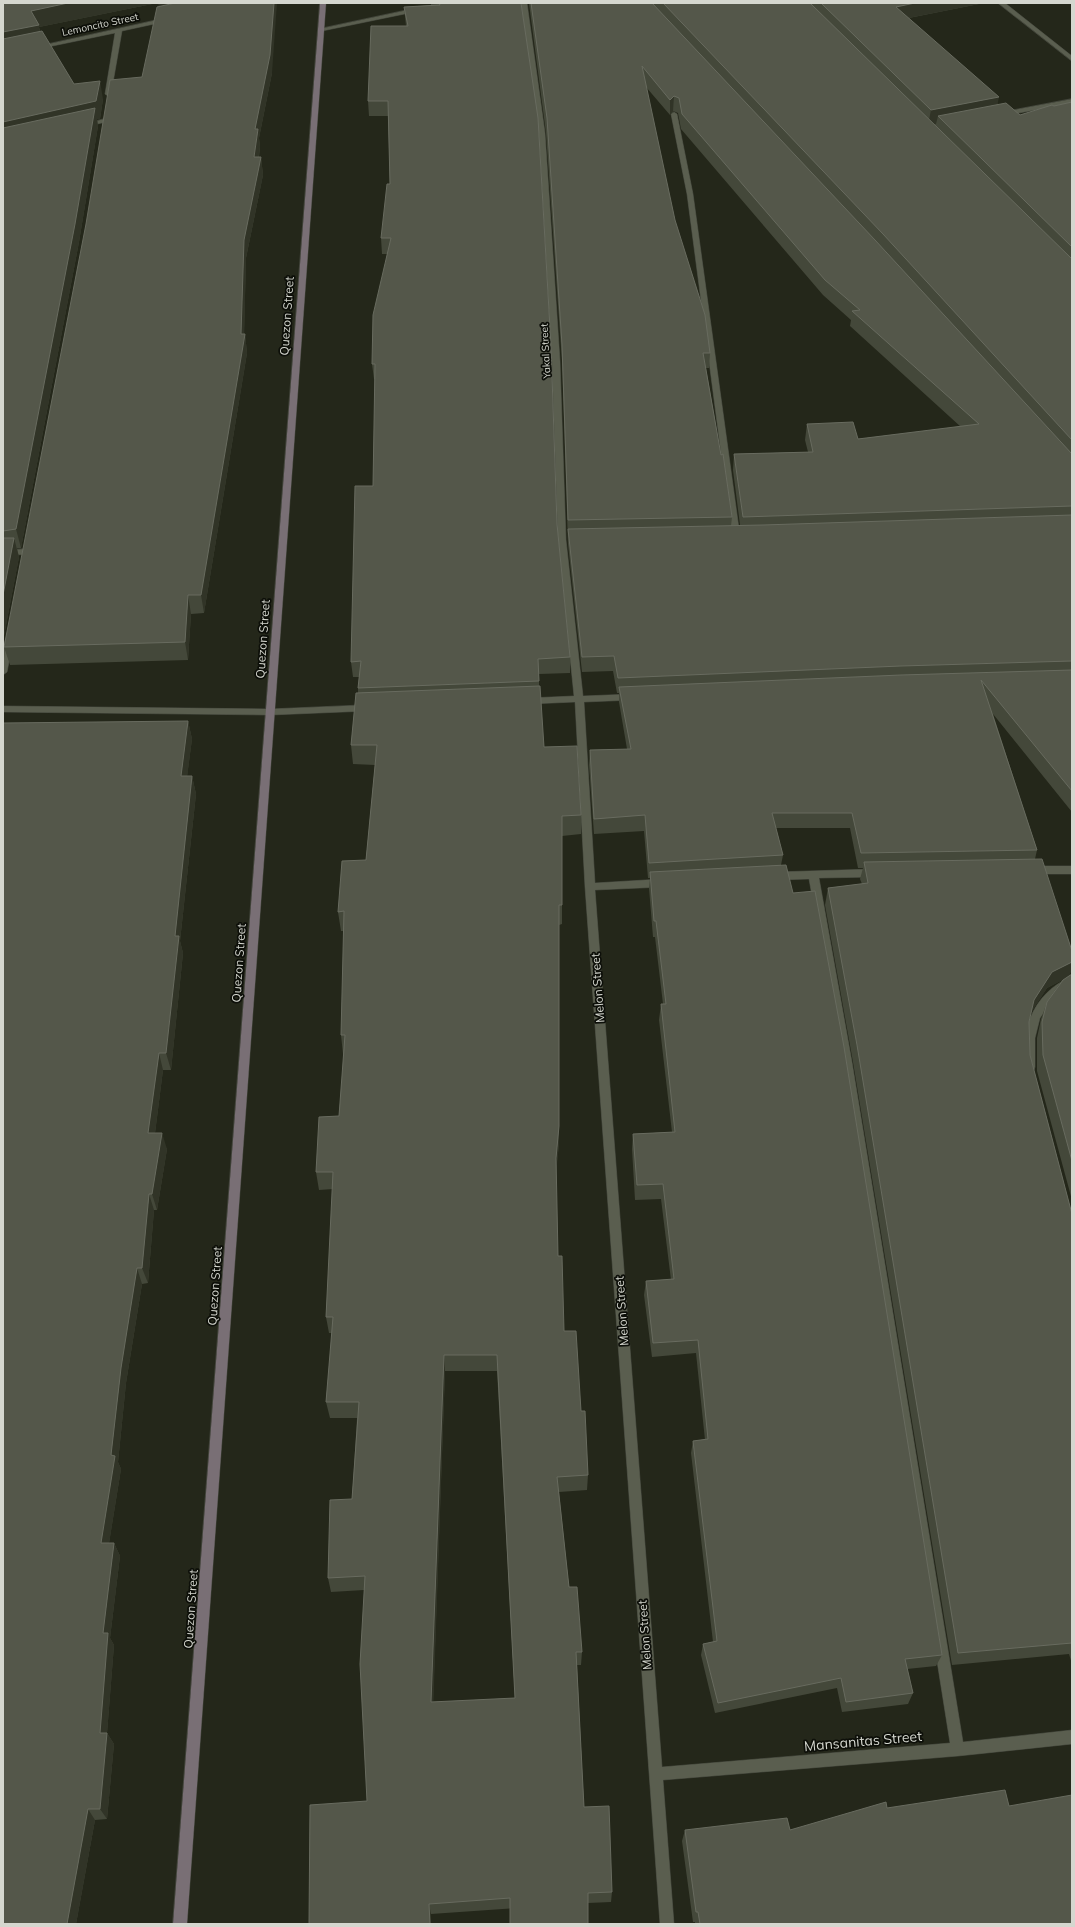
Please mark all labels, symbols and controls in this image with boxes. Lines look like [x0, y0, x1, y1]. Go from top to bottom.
street label: Lemoncito Street [61, 10, 140, 39]
street label: Quezon Street [276, 276, 297, 356]
street label: Yakal Street [538, 323, 553, 380]
street label: Quezon Street [252, 599, 273, 679]
street label: Quezon Street [228, 923, 249, 1003]
street label: Melon Street [588, 953, 607, 1023]
street label: Quezon Street [204, 1246, 225, 1326]
street label: Melon Street [612, 1276, 631, 1346]
street label: Quezon Street [180, 1569, 201, 1649]
street label: Melon Street [635, 1600, 654, 1670]
street label: Mansanitas Street [803, 1727, 923, 1755]

